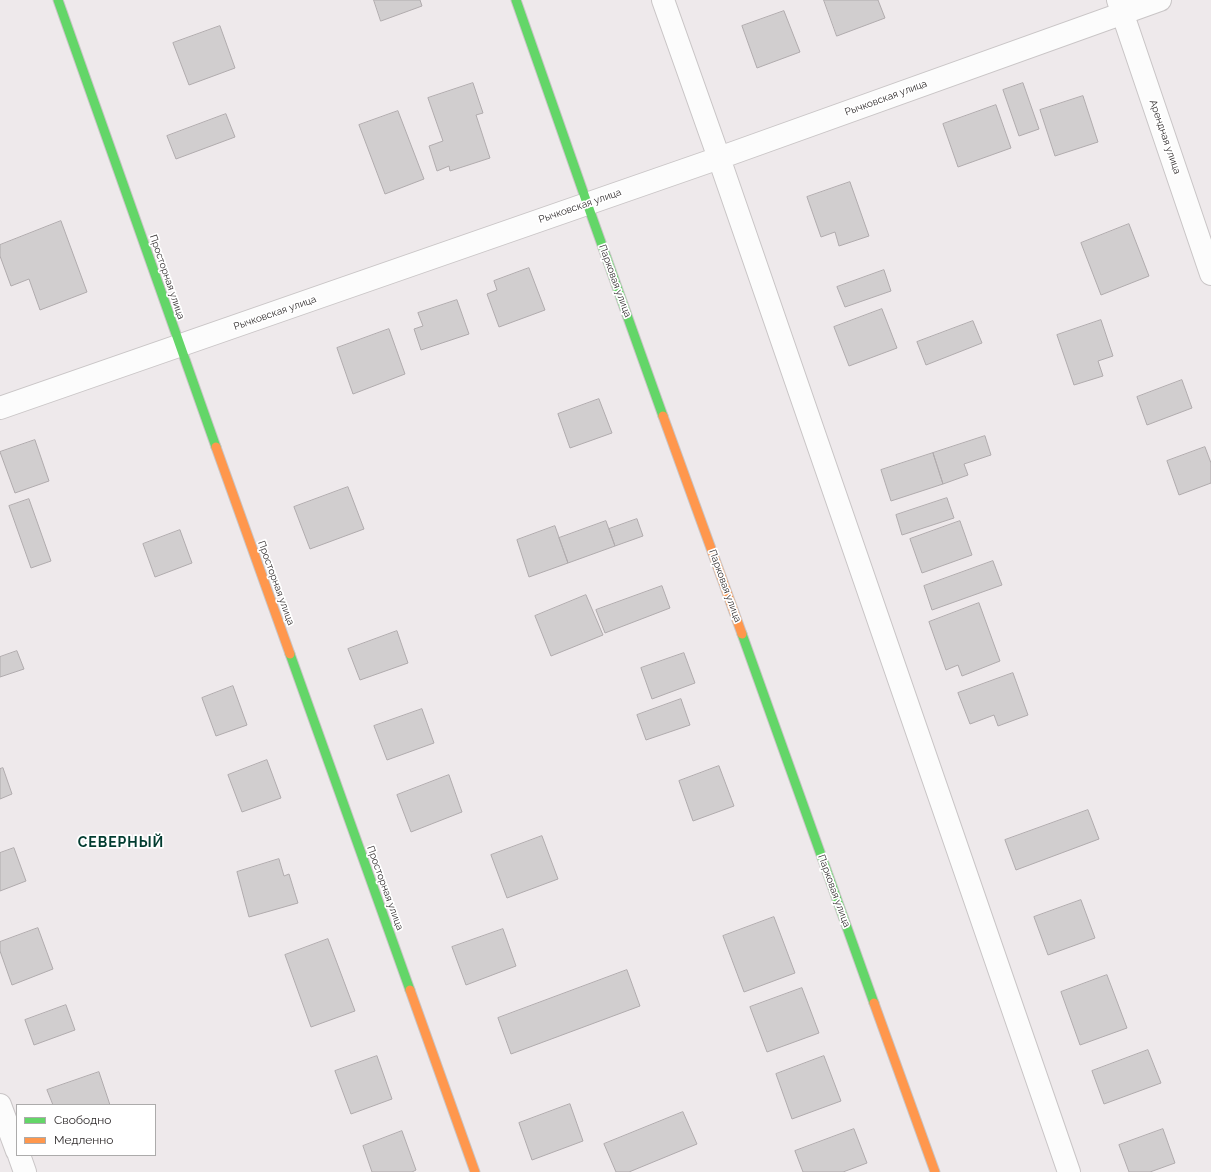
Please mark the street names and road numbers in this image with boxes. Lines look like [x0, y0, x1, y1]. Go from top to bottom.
street label: Рычковская улица [843, 78, 929, 118]
street label: Арендная улица [1147, 98, 1183, 176]
street label: Рычковская улица [537, 186, 623, 226]
street label: Просторная улица [147, 233, 187, 321]
street label: Парковая улица [596, 243, 634, 319]
street label: Рычковская улица [232, 293, 318, 333]
street label: Просторная улица [255, 539, 297, 627]
street label: Парковая улица [706, 548, 744, 624]
street label: Просторная улица [364, 844, 406, 932]
street label: Парковая улица [815, 853, 853, 929]

